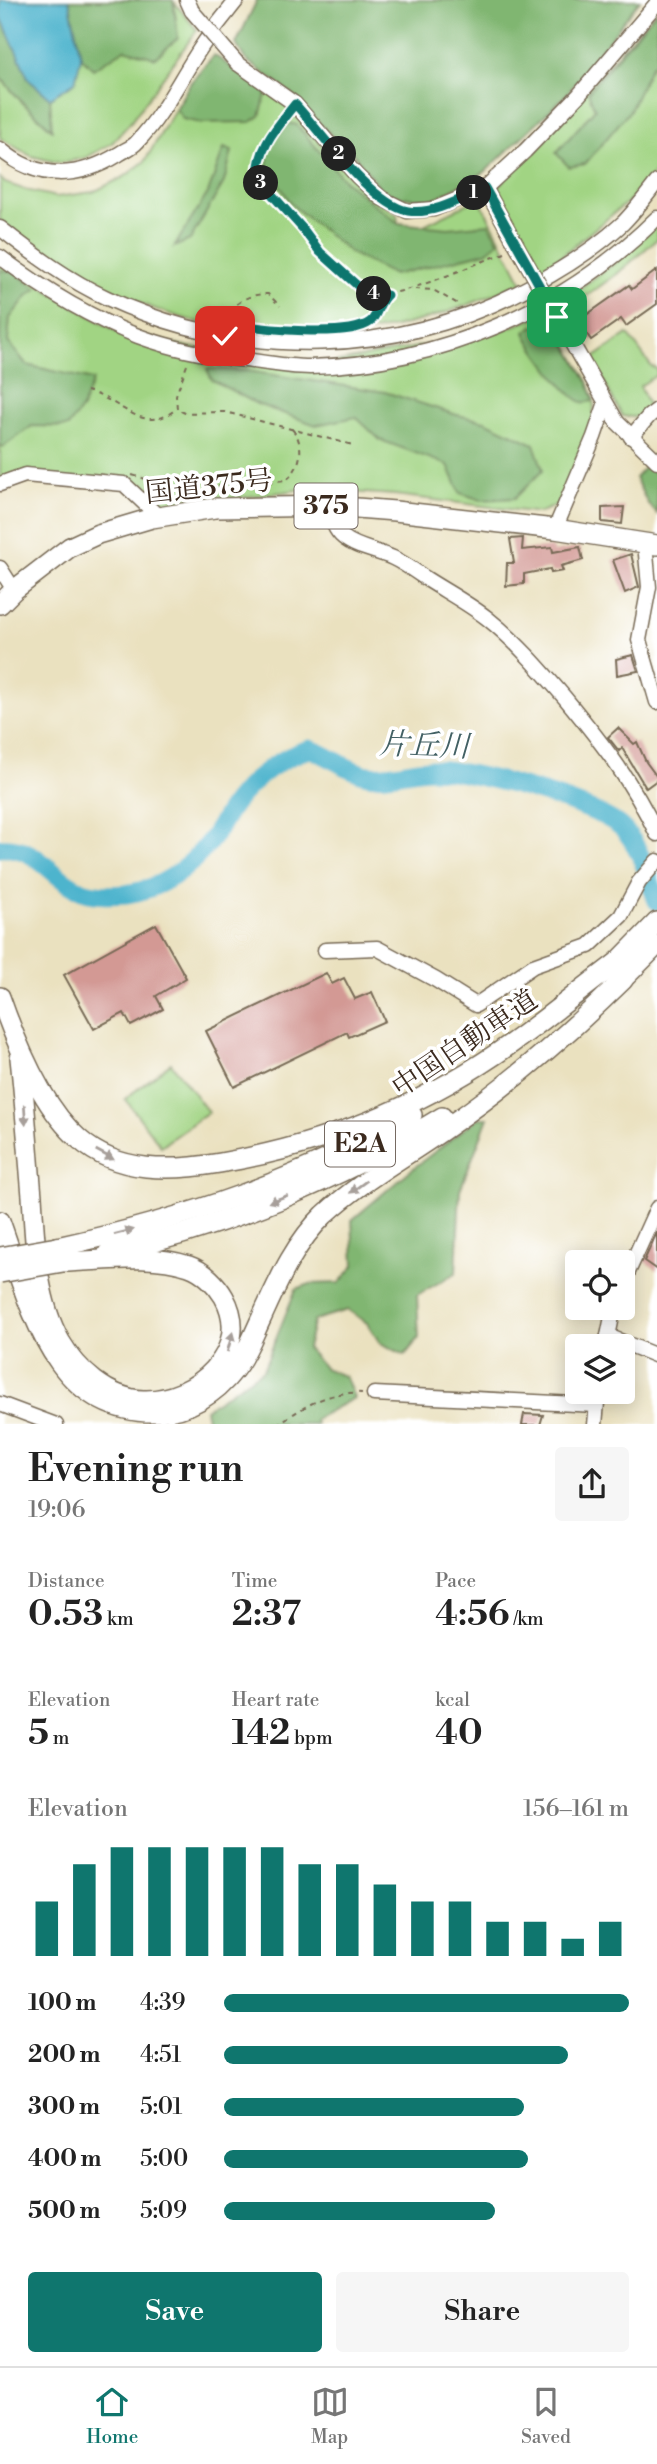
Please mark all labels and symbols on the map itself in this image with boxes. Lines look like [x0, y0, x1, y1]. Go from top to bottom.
pin: 2 [322, 136, 356, 172]
pin: 3 [244, 166, 278, 200]
pin: 1 [456, 176, 491, 210]
pin: 4 [356, 276, 392, 312]
pin [527, 287, 587, 347]
pin [195, 306, 255, 366]
street label: 国道375号 [144, 463, 274, 511]
road number: 375 [294, 484, 358, 528]
water label: 片丘川 [378, 725, 473, 767]
street label: 中国自動車道 [386, 983, 544, 1105]
one-way arrow [20, 1104, 31, 1126]
road number: E2A [325, 1121, 395, 1166]
one-way arrow [96, 1149, 115, 1161]
one-way arrow [349, 1180, 367, 1194]
one-way arrow [267, 1193, 288, 1204]
one-way arrow [113, 1226, 135, 1237]
one-way arrow [225, 1331, 235, 1352]

